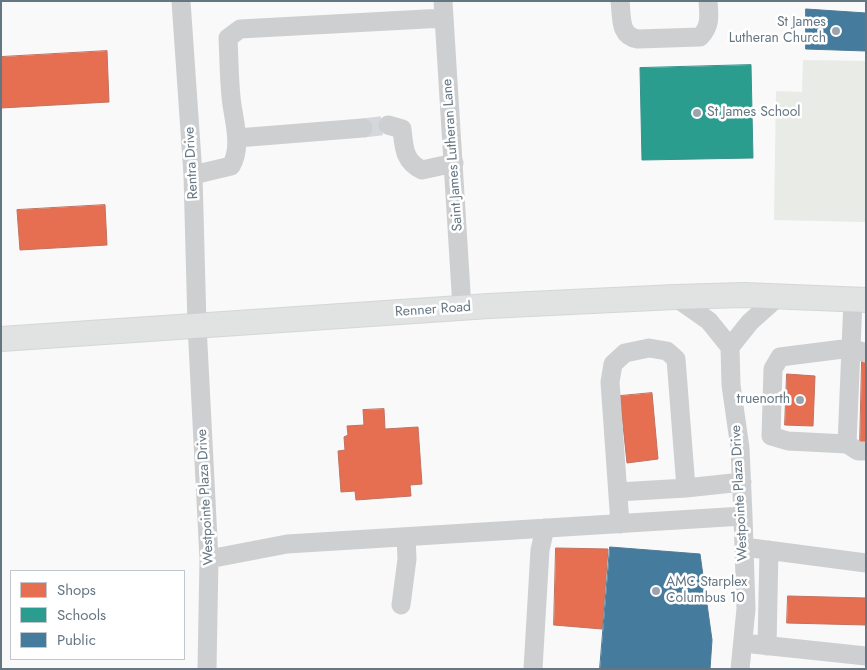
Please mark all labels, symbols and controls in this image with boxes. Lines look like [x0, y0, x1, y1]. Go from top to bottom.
place label: St James Lutheran Church [729, 15, 826, 48]
marker: St James Lutheran Church [830, 25, 842, 37]
street label: Saint James Lutheran Lane [439, 78, 467, 232]
place label: St James School [707, 105, 801, 121]
marker: St James School [691, 107, 703, 119]
street label: Rentra Drive [182, 126, 202, 200]
street label: Renner Road [394, 299, 472, 321]
place label: truenorth [737, 392, 790, 408]
marker: truenorth [794, 394, 806, 406]
street label: Westpointe Plaza Drive [728, 424, 752, 562]
street label: Westpointe Plaza Drive [194, 428, 218, 566]
legend [10, 570, 185, 660]
place label: AMC Starplex Columbus 10 [666, 575, 747, 608]
text: Shops [57, 579, 96, 601]
marker: AMC Starplex Columbus 10 [650, 585, 662, 597]
text: Schools [57, 604, 106, 626]
text: Public [57, 629, 96, 651]

